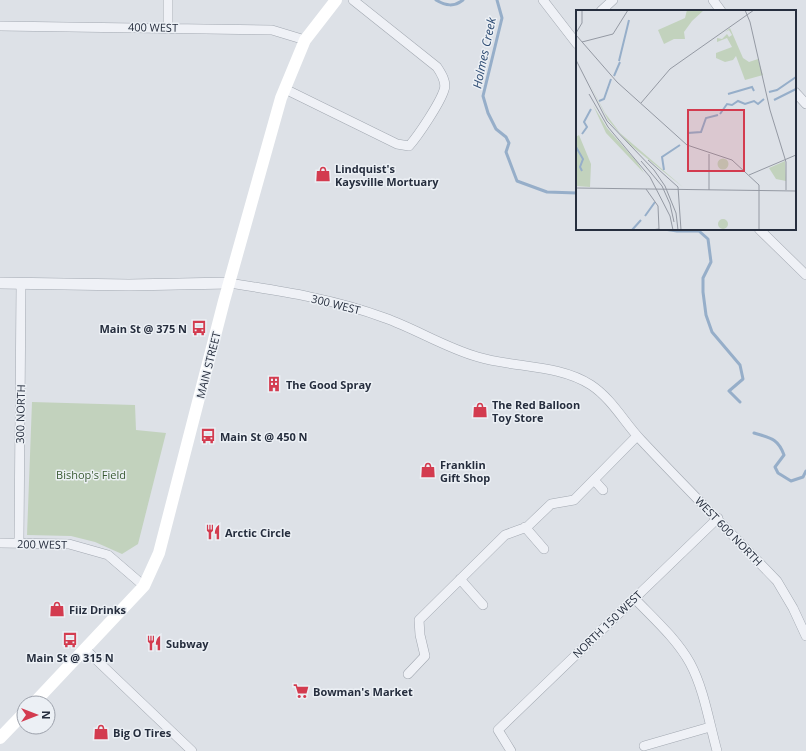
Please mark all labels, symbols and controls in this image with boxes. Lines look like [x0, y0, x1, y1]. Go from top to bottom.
inset map [576, 10, 796, 230]
water label: Holmes Creek [468, 15, 500, 90]
street label: 400 WEST [128, 19, 178, 35]
place label: Lindquist's Kaysville Mortuary [335, 161, 439, 189]
shop icon: Lindquist's Kaysville Mortuary [314, 165, 332, 183]
street label: 300 WEST [310, 291, 362, 317]
bus stop icon: Main St @ 375 N [190, 319, 208, 337]
place label: Main St @ 375 N [99, 321, 187, 336]
street label: MAIN STREET [192, 330, 224, 400]
building icon: The Good Spray [265, 375, 283, 393]
place label: The Good Spray [286, 377, 372, 392]
street label: 300 NORTH [12, 384, 28, 444]
place label: The Red Balloon Toy Store [492, 397, 580, 425]
shop icon: The Red Balloon Toy Store [471, 401, 489, 419]
bus stop icon: Main St @ 450 N [199, 427, 217, 445]
place label: Main St @ 450 N [220, 429, 308, 444]
place label: Franklin Gift Shop [440, 457, 490, 485]
shop icon: Franklin Gift Shop [419, 461, 437, 479]
park label: Bishop's Field [56, 467, 126, 482]
street label: WEST 600 NORTH [692, 493, 766, 569]
restaurant icon: Arctic Circle [204, 523, 222, 541]
place label: Arctic Circle [225, 525, 291, 540]
street label: 200 WEST [17, 536, 67, 552]
street label: NORTH 150 WEST [569, 587, 645, 661]
shop icon: Fiiz Drinks [48, 600, 66, 618]
place label: Fiiz Drinks [69, 602, 127, 617]
bus stop icon: Main St @ 315 N [61, 631, 79, 649]
restaurant icon: Subway [145, 634, 163, 652]
place label: Subway [166, 636, 209, 651]
place label: Main St @ 315 N [26, 650, 114, 665]
supermarket icon: Bowman's Market [292, 682, 310, 700]
place label: Bowman's Market [313, 684, 413, 699]
north arrow [16, 695, 56, 735]
text: N [39, 711, 54, 719]
shop icon: Big O Tires [92, 723, 110, 741]
place label: Big O Tires [113, 725, 172, 740]

